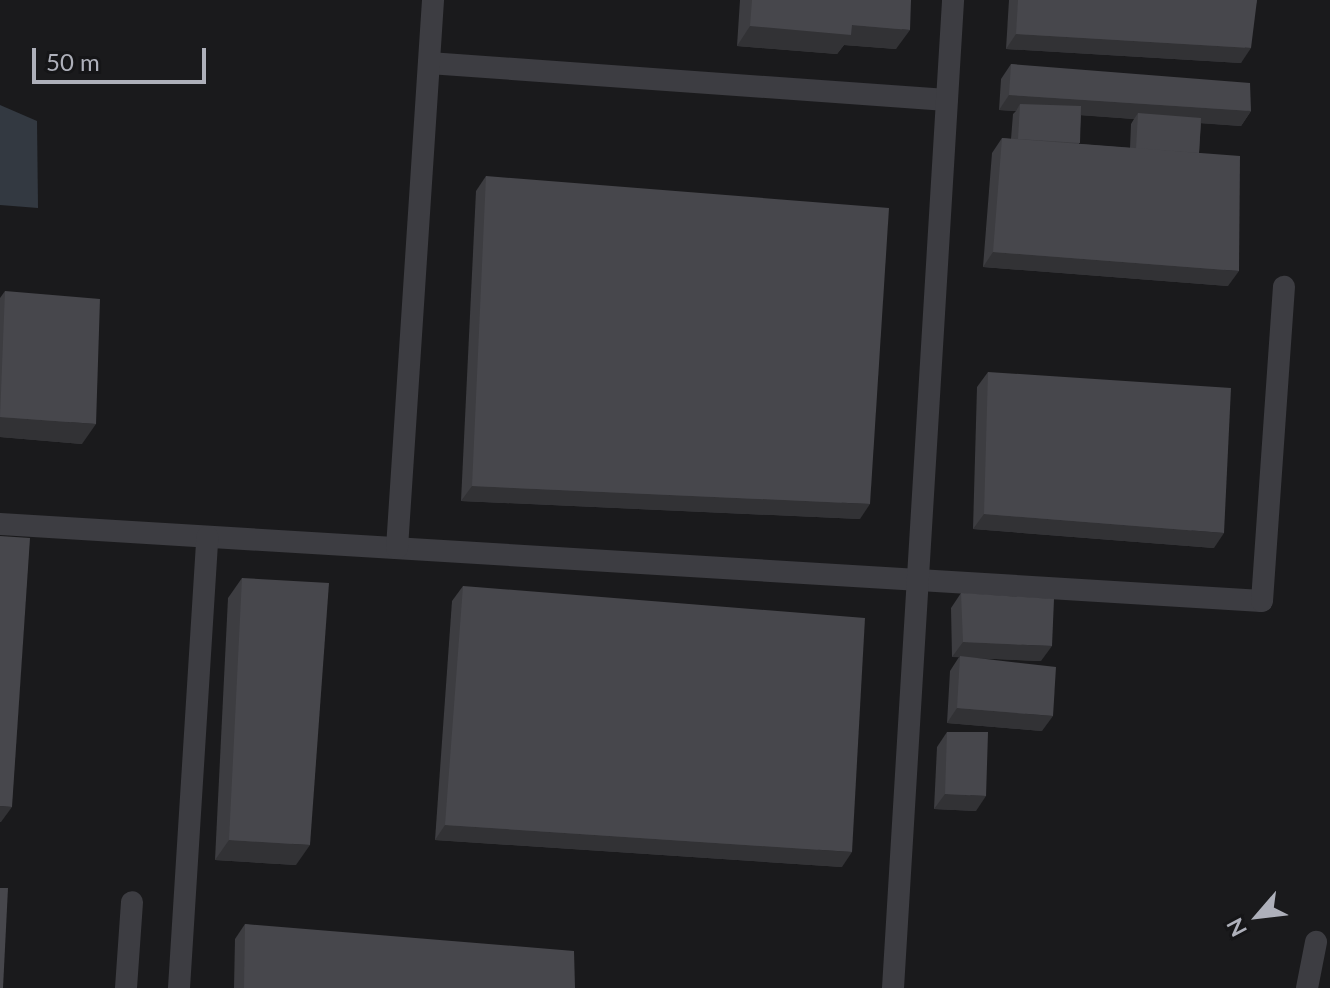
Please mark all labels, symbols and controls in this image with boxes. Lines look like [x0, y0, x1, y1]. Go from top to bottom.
scale bar [36, 32, 210, 82]
text: 50 m [46, 47, 100, 76]
north arrow [1218, 876, 1298, 956]
text: N [1220, 914, 1252, 941]

